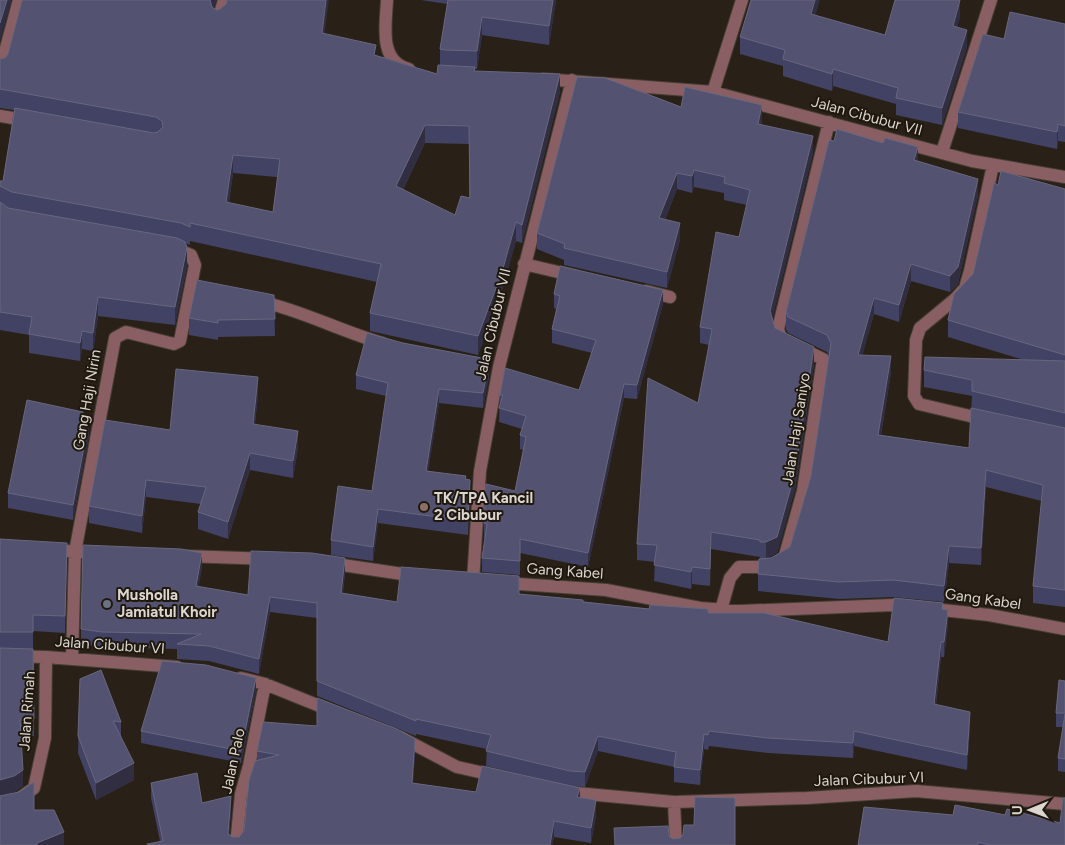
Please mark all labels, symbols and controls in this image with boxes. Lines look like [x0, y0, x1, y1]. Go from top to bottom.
street label: Jalan Cibubur VII [809, 93, 925, 139]
street label: Jalan Cibubur VII [471, 266, 515, 382]
street label: Gang Haji Nirin [69, 348, 105, 452]
street label: Jalan Haji Saniyo [778, 371, 814, 487]
place label: TK/TPA Kancil 2 Cibubur [434, 489, 533, 524]
marker: TK/TPA Kancil 2 Cibubur [418, 501, 430, 513]
street label: Gang Kabel [526, 559, 604, 583]
street label: Gang Kabel [944, 585, 1022, 613]
place label: Musholla Jamiatul Khoir [117, 586, 217, 621]
marker: Musholla Jamiatul Khoir [101, 598, 113, 610]
street label: Jalan Cibubur VI [54, 632, 166, 658]
street label: Jalan Rimah [15, 670, 39, 752]
street label: Jalan Palo [217, 726, 249, 795]
street label: Jalan Cibubur VI [814, 768, 924, 790]
north arrow [1005, 785, 1055, 835]
text: U [1009, 805, 1026, 815]

